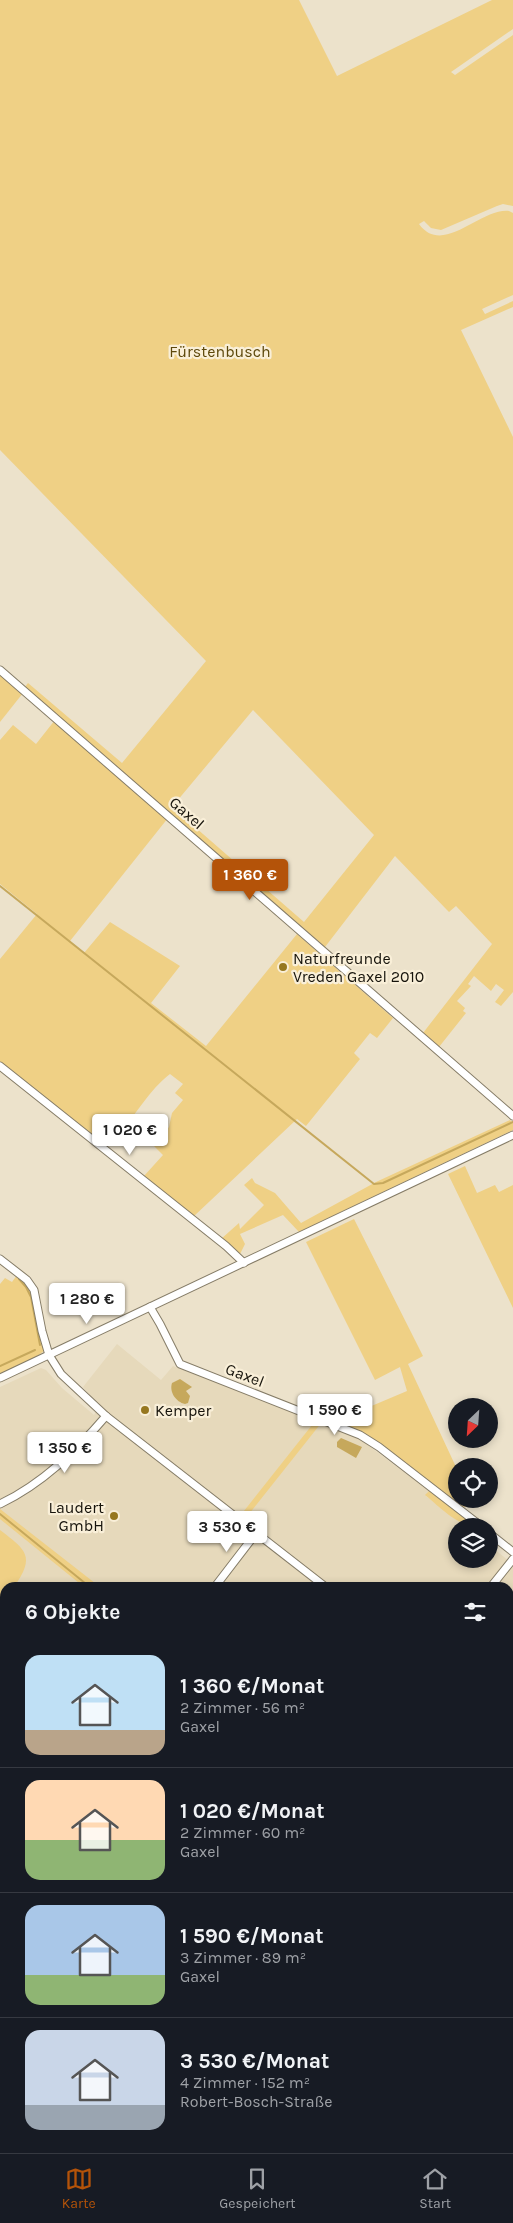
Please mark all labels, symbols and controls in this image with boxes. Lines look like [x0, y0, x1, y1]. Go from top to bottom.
park label: Fürstenbusch [169, 342, 271, 361]
street label: Gaxel [166, 793, 208, 833]
pin: 1 360 € [204, 858, 296, 901]
text: 1 360 € [223, 865, 277, 884]
place label: Naturfreunde Vreden Gaxel 2010 [293, 949, 424, 986]
marker: Naturfreunde Vreden Gaxel 2010 [277, 961, 289, 973]
pin: 1 020 € [84, 1114, 176, 1156]
text: 1 020 € [103, 1120, 157, 1139]
pin: 1 280 € [41, 1282, 133, 1325]
text: 1 280 € [60, 1289, 114, 1308]
street label: Gaxel [223, 1359, 267, 1391]
pin: 1 590 € [289, 1394, 381, 1436]
north arrow [448, 1398, 498, 1448]
map controls [448, 1398, 498, 1568]
text: 1 590 € [308, 1400, 362, 1419]
place label: Kemper [155, 1401, 211, 1420]
marker: Kemper [139, 1404, 151, 1416]
pin: 1 350 € [19, 1432, 111, 1474]
text: 1 350 € [38, 1438, 92, 1457]
button: locate [448, 1458, 498, 1508]
place label: Laudert GmbH [49, 1498, 104, 1535]
marker: Laudert GmbH [108, 1510, 120, 1522]
pin: 3 530 € [181, 1510, 273, 1553]
text: 3 530 € [198, 1517, 256, 1536]
button: layers [448, 1518, 498, 1568]
icon: filters [461, 1598, 489, 1626]
text: 6 Objekte [25, 1600, 120, 1624]
text: 1 360 €/Monat [180, 1674, 324, 1698]
icon: home [65, 1675, 125, 1735]
text: 2 Zimmer · 56 m² [180, 1698, 305, 1717]
text: Gaxel [180, 1717, 220, 1736]
text: 1 020 €/Monat [180, 1799, 325, 1823]
icon: home [65, 1800, 125, 1860]
text: 2 Zimmer · 60 m² [180, 1823, 306, 1842]
text: Gaxel [180, 1842, 220, 1861]
text: 1 590 €/Monat [180, 1924, 324, 1948]
icon: home [65, 1925, 125, 1985]
text: 3 Zimmer · 89 m² [180, 1948, 306, 1967]
text: Gaxel [180, 1967, 220, 1986]
text: 3 530 €/Monat [180, 2049, 329, 2073]
icon: home [65, 2050, 125, 2110]
text: 4 Zimmer · 152 m² [180, 2073, 310, 2092]
text: Robert-Bosch-Straße [180, 2092, 333, 2111]
tab: Karte [62, 2165, 96, 2212]
tab: Gespeichert [219, 2165, 296, 2212]
tab: Start [419, 2165, 451, 2212]

